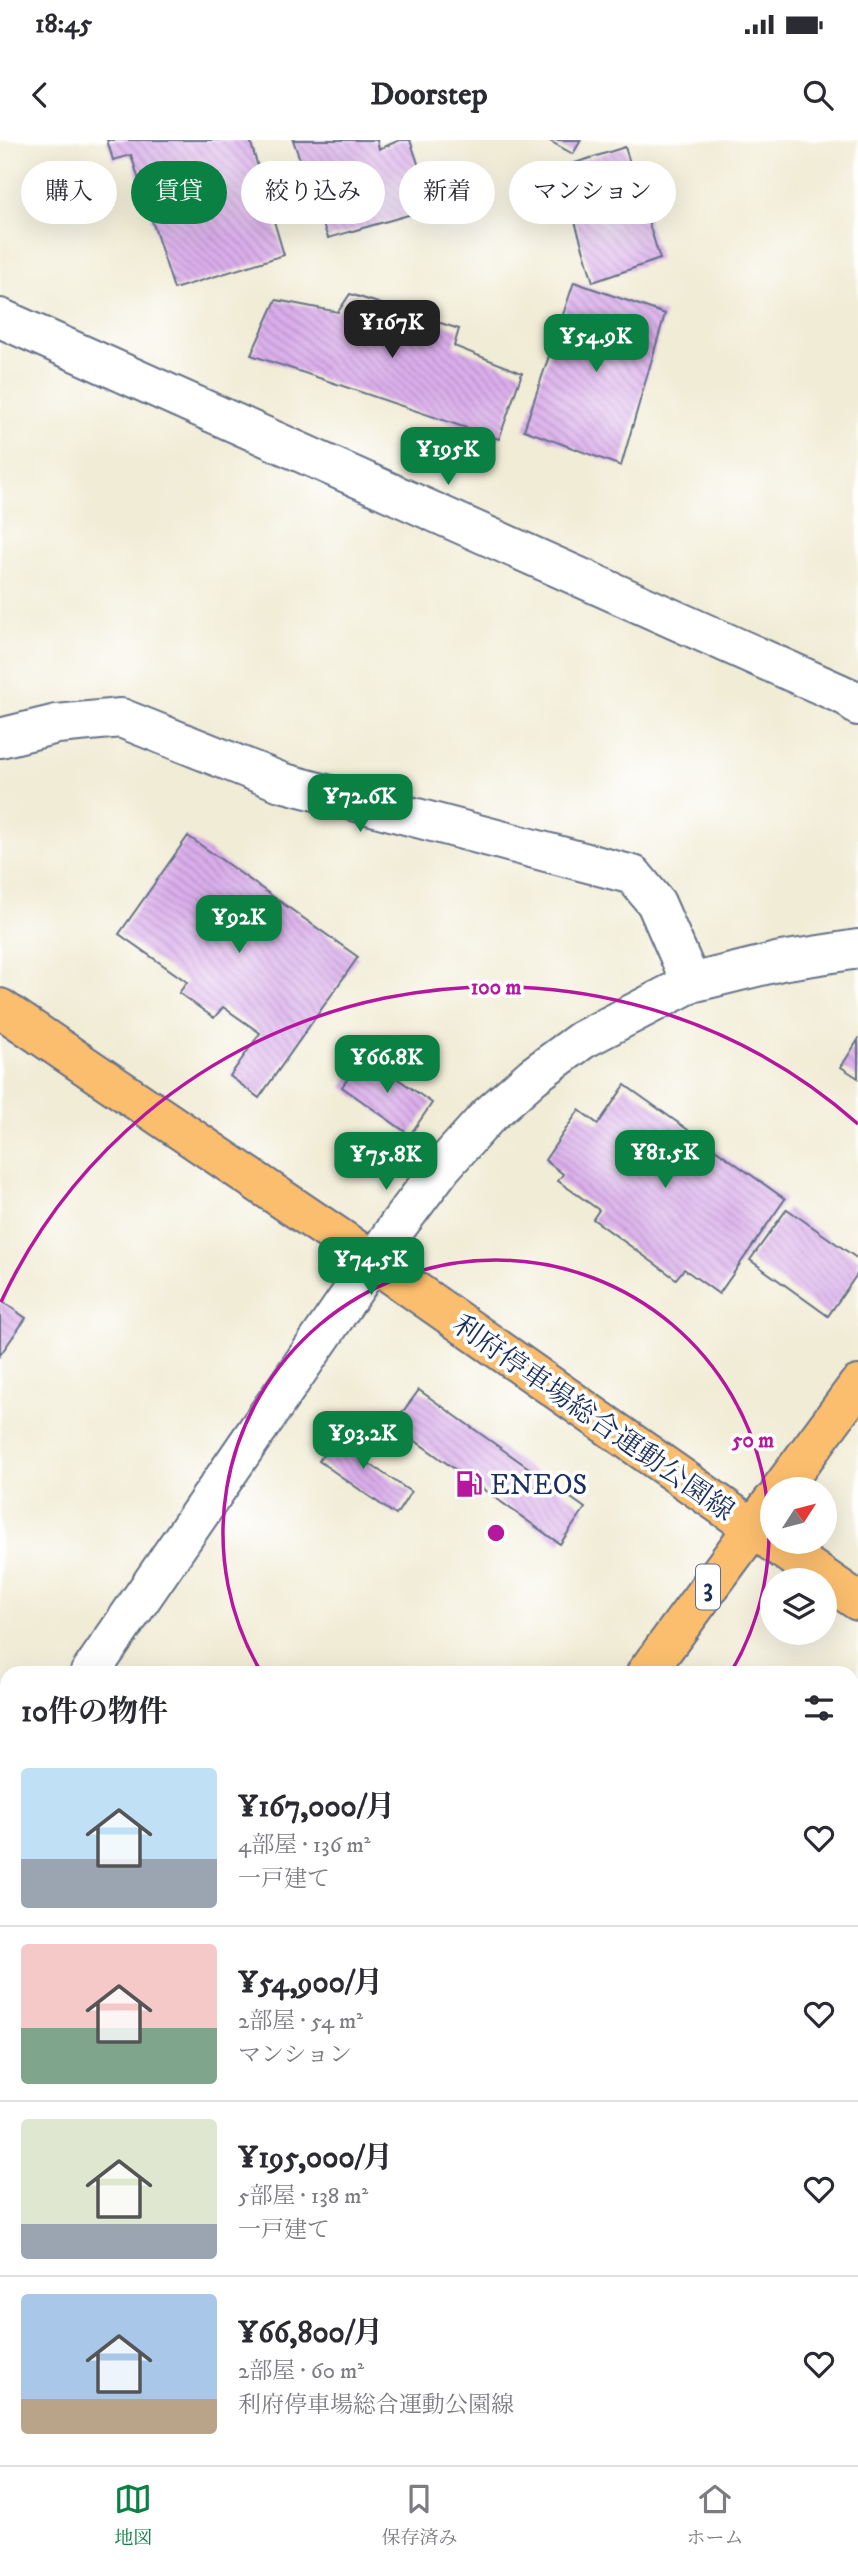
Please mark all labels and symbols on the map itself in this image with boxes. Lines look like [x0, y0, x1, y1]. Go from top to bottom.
pin: ¥167K [343, 300, 441, 360]
pin: ¥54.9K [539, 314, 653, 374]
pin: ¥195K [399, 428, 497, 487]
pin: ¥72.6K [303, 774, 417, 834]
pin: ¥92K [198, 896, 280, 955]
text: 100 m [471, 975, 521, 1001]
pin: ¥66.8K [330, 1035, 444, 1095]
pin: ¥81.5K [608, 1130, 722, 1190]
pin: ¥75.8K [329, 1132, 443, 1192]
pin: ¥74.5K [314, 1238, 428, 1297]
street label: 利府停車場総合運動公園線 [445, 1308, 741, 1529]
pin: ¥93.2K [306, 1412, 420, 1471]
text: 50 m [731, 1428, 774, 1454]
place label: ENEOS [490, 1468, 587, 1503]
fuel station icon: ENEOS [454, 1469, 484, 1499]
north arrow [760, 1477, 836, 1554]
centre of rings [484, 1521, 508, 1545]
road number: 3 [696, 1564, 720, 1610]

